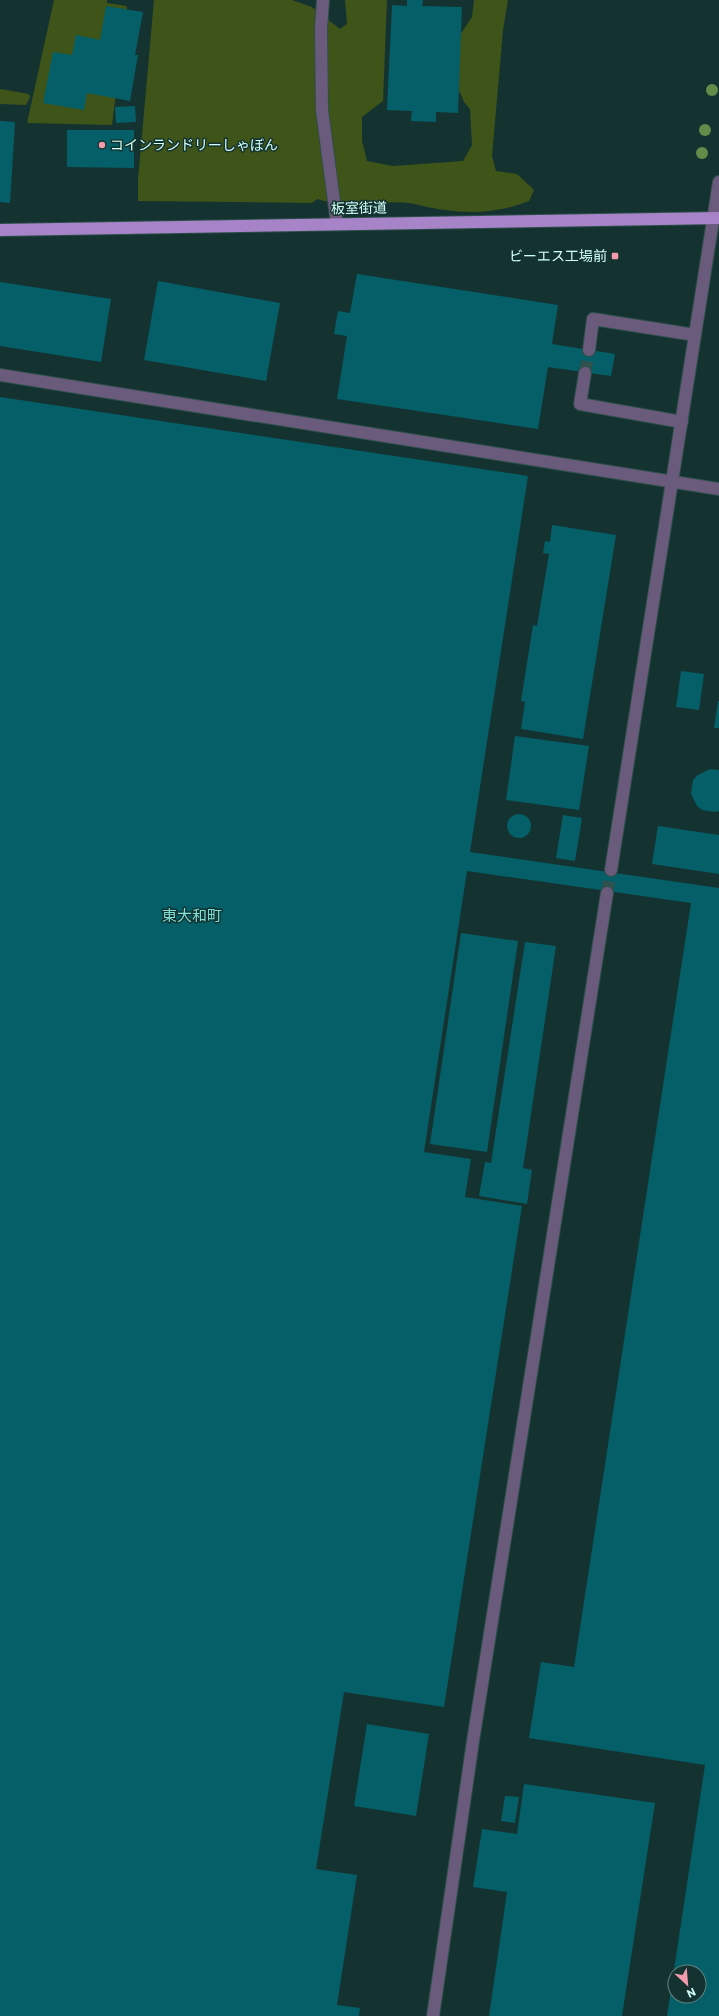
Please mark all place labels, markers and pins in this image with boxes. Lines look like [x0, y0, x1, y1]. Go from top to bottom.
place label: コインランドリーしゃぼん [110, 136, 278, 153]
marker: コインランドリーしゃぼん [97, 140, 107, 150]
place label: ビーエス工場前 [509, 247, 607, 264]
marker: ビーエス工場前 [610, 251, 620, 261]

